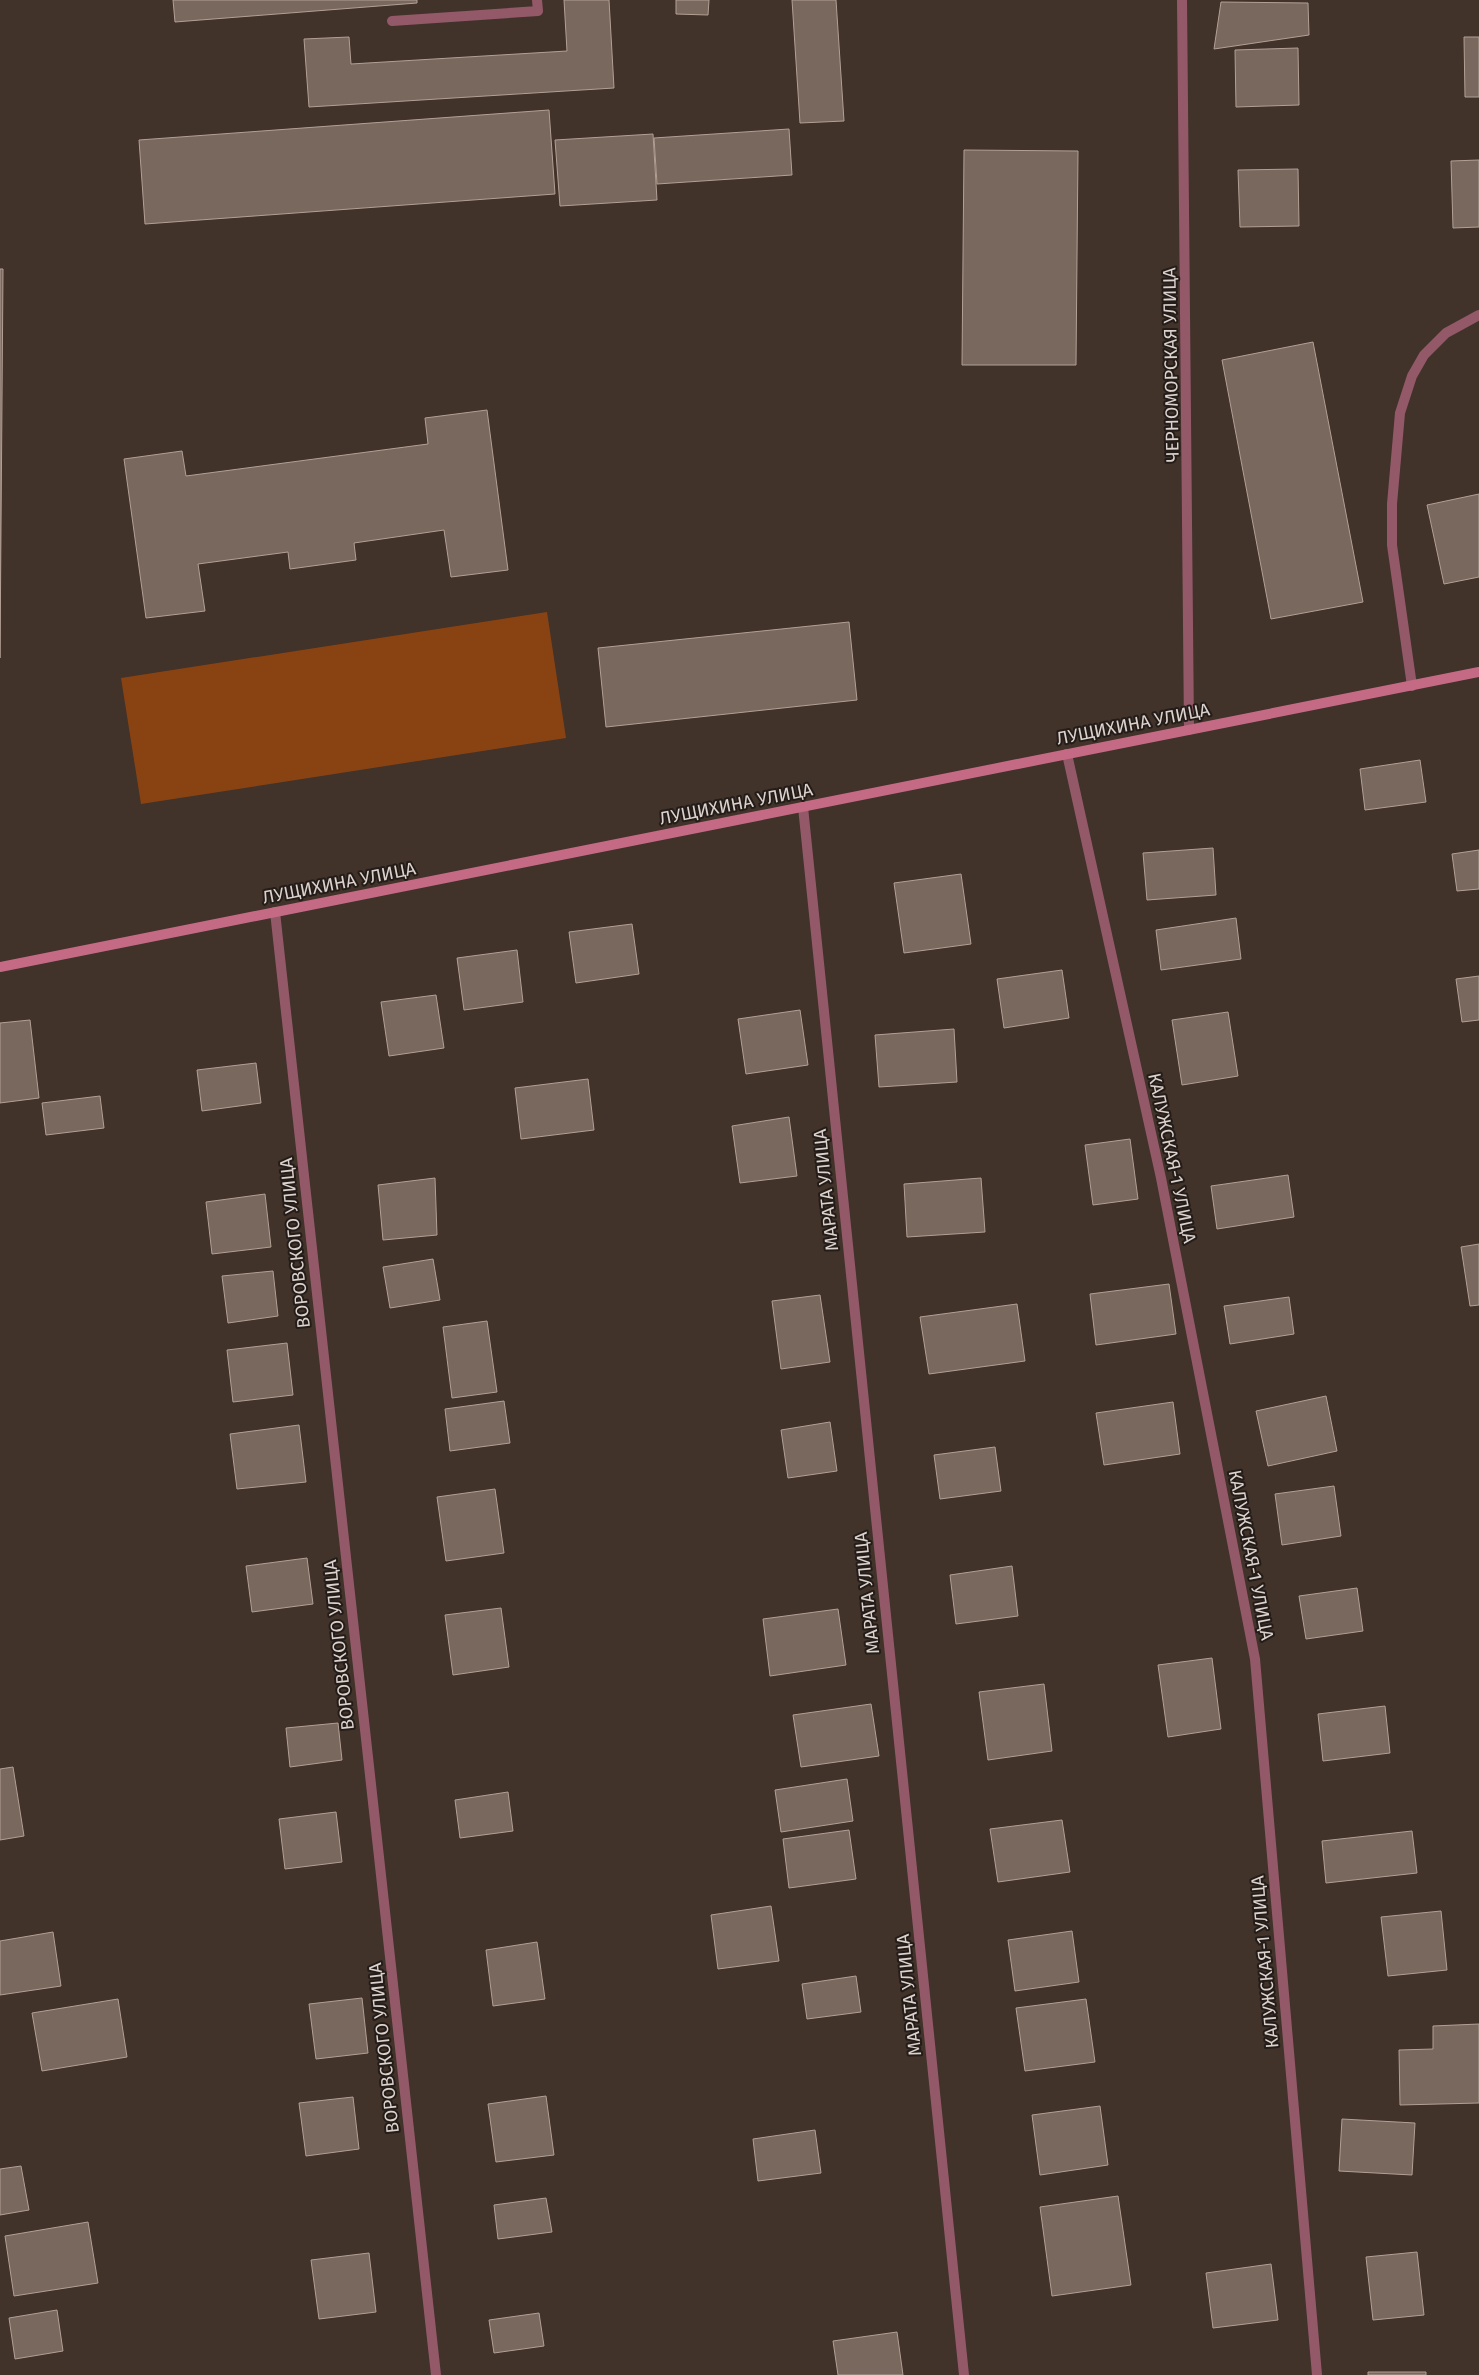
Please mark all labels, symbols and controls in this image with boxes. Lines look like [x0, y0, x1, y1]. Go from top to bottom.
street label: ЧЕРНОМОРСКАЯ УЛИЦА [1158, 267, 1184, 463]
street label: ЛУЩИХИНА УЛИЦА [1055, 698, 1212, 750]
street label: ЛУЩИХИНА УЛИЦА [658, 778, 815, 830]
street label: ЛУЩИХИНА УЛИЦА [261, 857, 418, 909]
street label: КАЛУЖСКАЯ-1 УЛИЦА [1143, 1071, 1201, 1246]
street label: МАРАТА УЛИЦА [809, 1127, 843, 1252]
street label: ВОРОВСКОГО УЛИЦА [275, 1156, 315, 1329]
street label: КАЛУЖСКАЯ-1 УЛИЦА [1224, 1468, 1278, 1643]
street label: МАРАТА УЛИЦА [850, 1530, 884, 1655]
street label: ВОРОВСКОГО УЛИЦА [319, 1558, 359, 1731]
street label: КАЛУЖСКАЯ-1 УЛИЦА [1246, 1874, 1284, 2049]
street label: МАРАТА УЛИЦА [892, 1932, 926, 2057]
street label: ВОРОВСКОГО УЛИЦА [364, 1961, 404, 2134]

